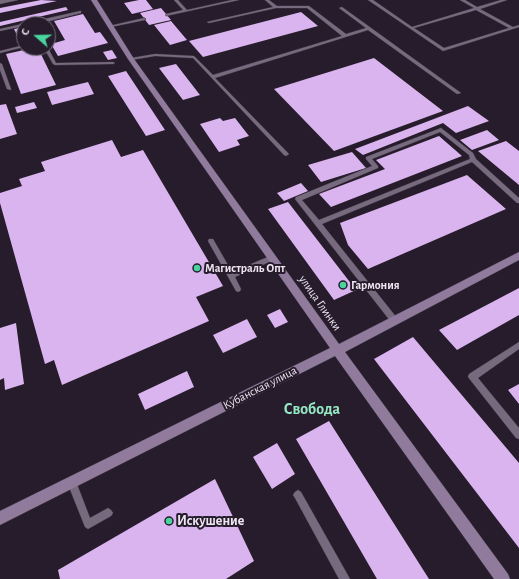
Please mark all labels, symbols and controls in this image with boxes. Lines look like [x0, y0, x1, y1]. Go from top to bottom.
north arrow [16, 16, 56, 56]
text: С [19, 27, 31, 37]
place label: Магистраль Опт [205, 261, 285, 275]
marker: Магистраль Опт [192, 263, 202, 273]
street label: улица Глинки [296, 273, 344, 333]
place label: Гармония [351, 278, 400, 292]
marker: Гармония [338, 280, 348, 290]
street label: Кубанская улица [221, 363, 299, 413]
district label: Свобода [284, 399, 340, 419]
place label: Искушение [177, 513, 244, 529]
marker: Искушение [164, 516, 174, 526]

